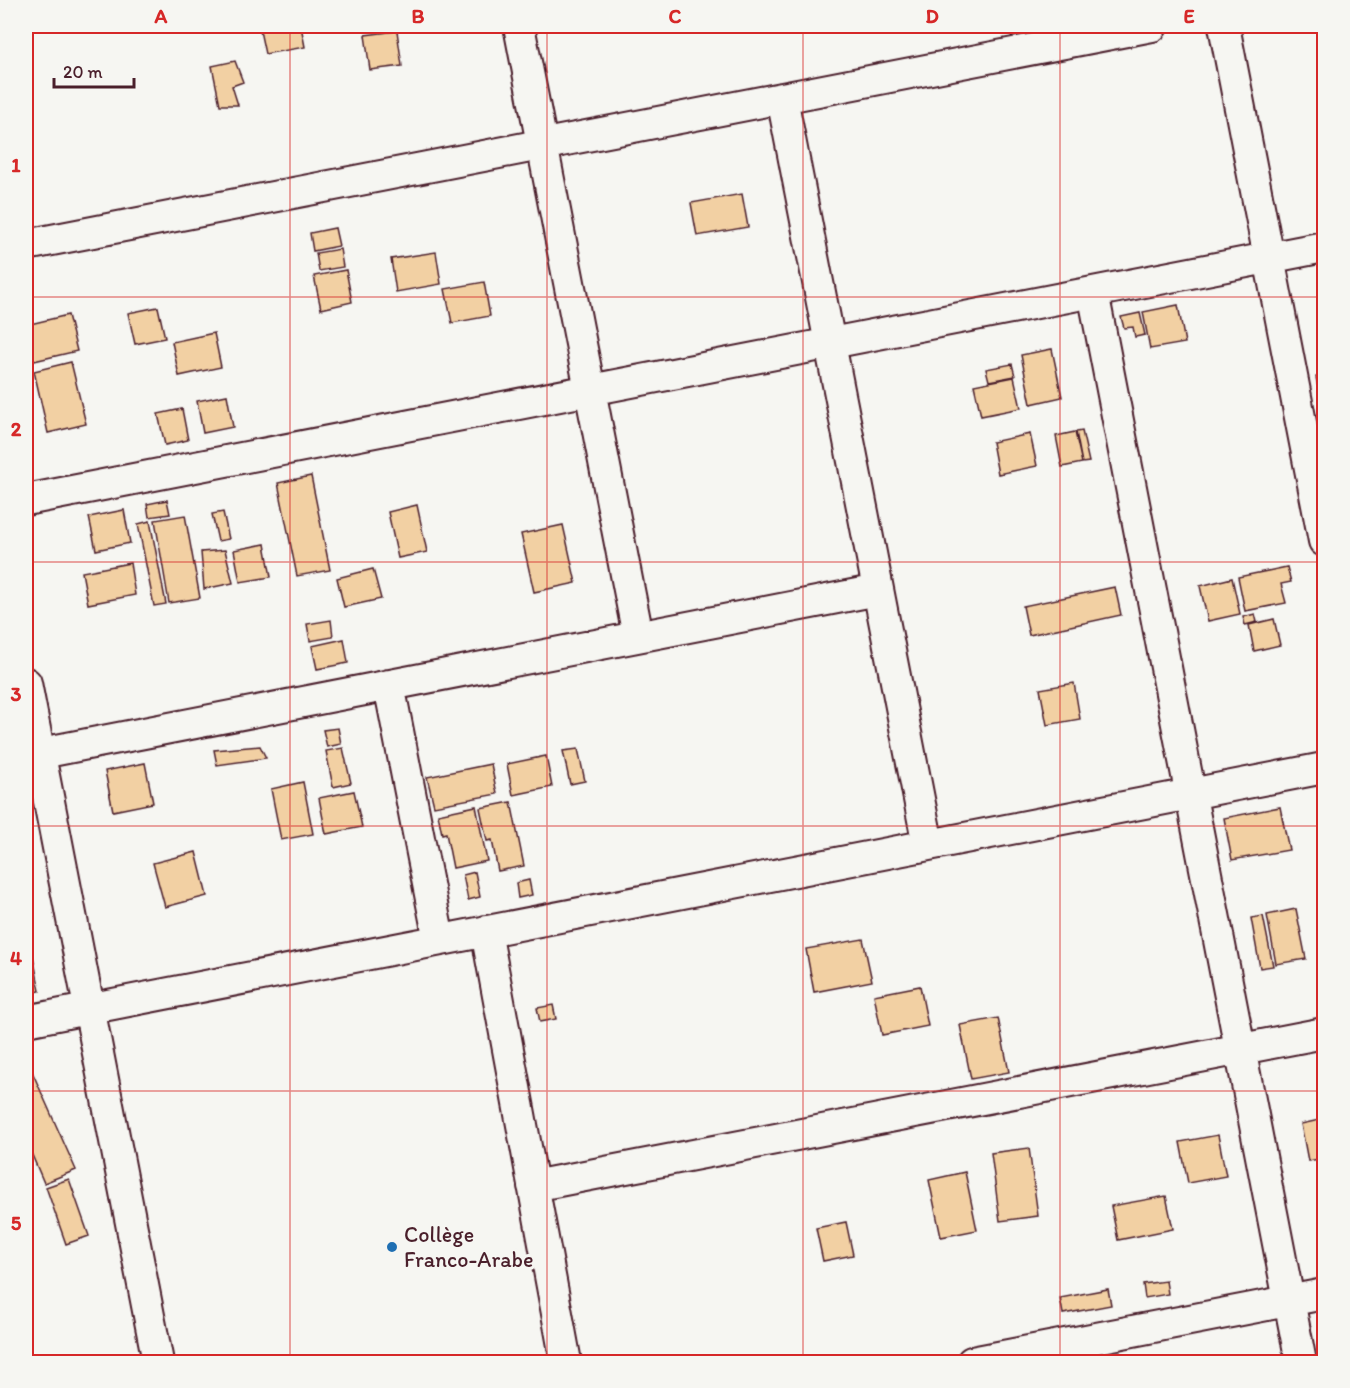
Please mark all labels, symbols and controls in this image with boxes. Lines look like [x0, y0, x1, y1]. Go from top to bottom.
text: A [154, 4, 168, 28]
text: B [412, 4, 425, 28]
text: C [669, 4, 682, 28]
text: D [925, 4, 939, 28]
text: E [1183, 4, 1195, 28]
scale bar [54, 51, 134, 89]
text: 20 m [63, 61, 103, 83]
text: 1 [11, 153, 21, 177]
text: 2 [11, 417, 22, 441]
text: 3 [11, 682, 22, 706]
text: 4 [10, 946, 22, 970]
text: 5 [11, 1211, 22, 1235]
place label: Collège Franco-Arabe [404, 1221, 534, 1273]
marker: Collège Franco-Arabe [385, 1240, 399, 1254]

